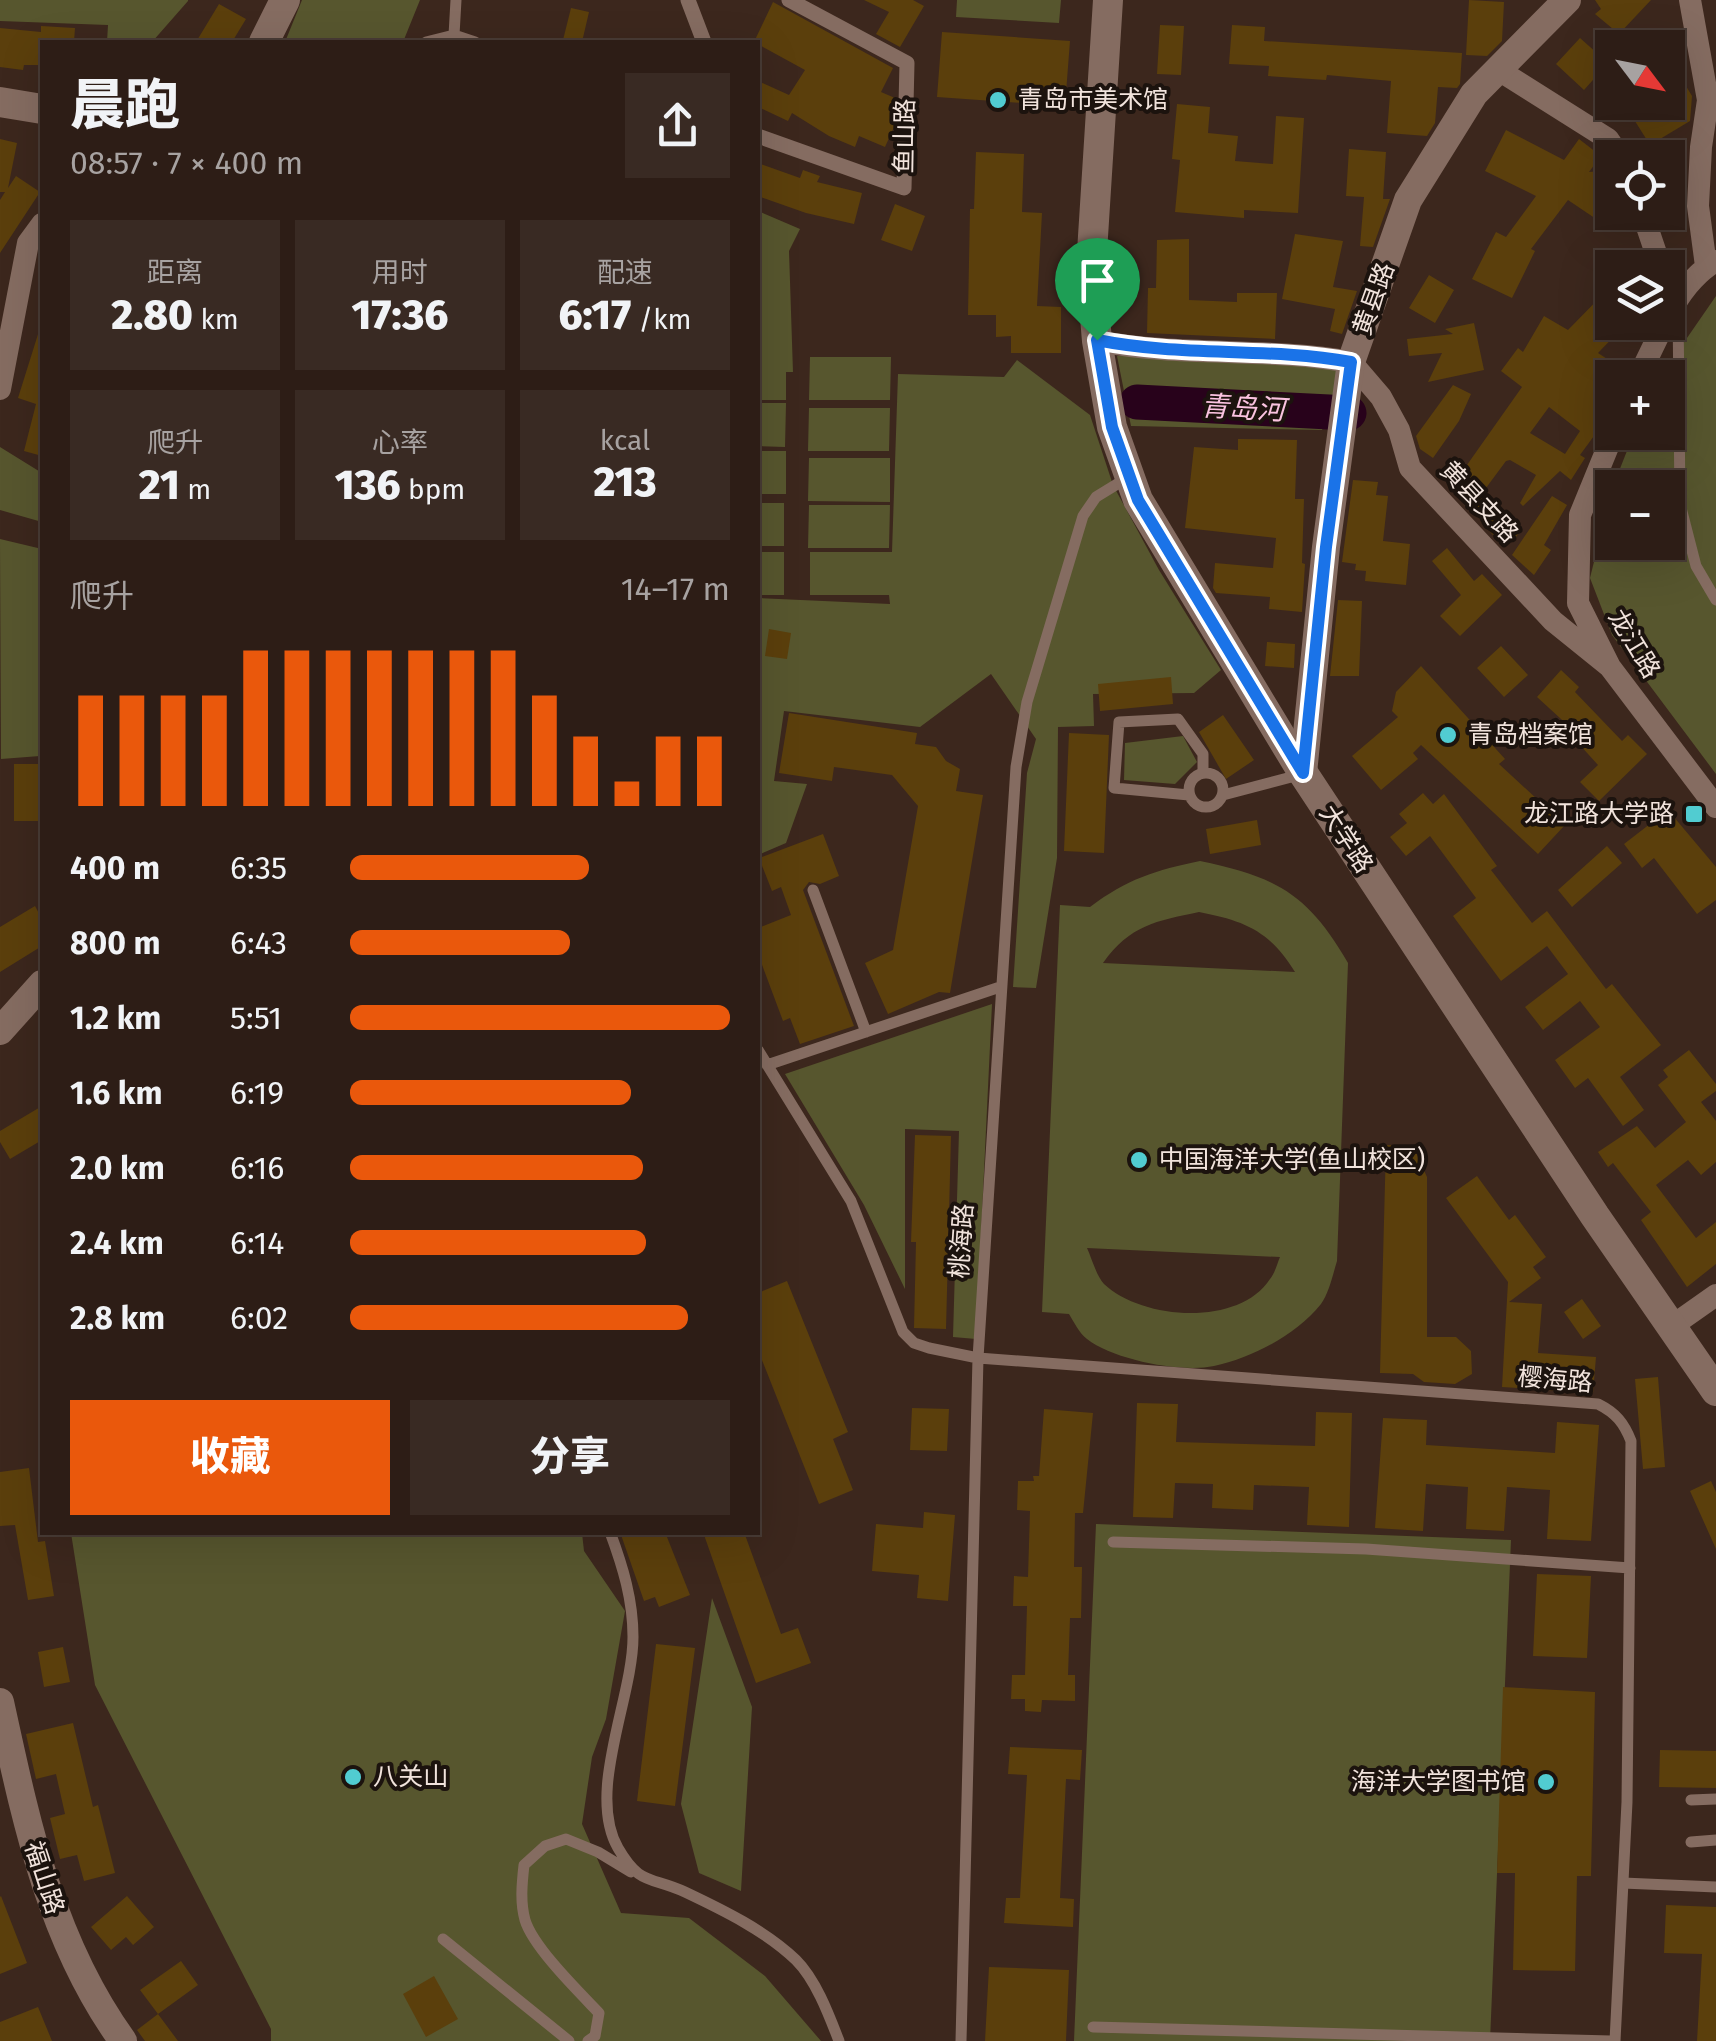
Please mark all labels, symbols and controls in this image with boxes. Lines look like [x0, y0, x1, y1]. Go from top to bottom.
north arrow [1595, 30, 1685, 120]
map controls [1595, 30, 1685, 560]
text: 晨跑 [70, 73, 180, 139]
button: share [625, 73, 730, 178]
place label: 青岛市美术馆 [1018, 85, 1168, 115]
marker: 青岛市美术馆 [987, 89, 1009, 111]
street label: 鱼山路 [889, 98, 921, 174]
button: locate [1595, 140, 1685, 230]
text: 08:57 · 7 × 400 m [70, 144, 303, 182]
pin [1055, 238, 1140, 341]
button: layers [1595, 250, 1685, 340]
icon: arrive [1070, 253, 1125, 308]
text: 距离 [147, 256, 203, 289]
text: 用时 [372, 256, 428, 289]
text: 配速 [597, 256, 653, 289]
street label: 黄县路 [1347, 259, 1401, 339]
text: 2.80 [111, 290, 193, 340]
text: 17:36 [352, 290, 448, 340]
text: 6:17 [559, 290, 631, 340]
text: km [193, 303, 239, 336]
text: /km [631, 303, 691, 336]
button: + [1595, 360, 1685, 450]
water label: 青岛河 [1200, 389, 1291, 427]
text: kcal [600, 424, 650, 457]
text: 爬升 [147, 426, 203, 459]
text: 心率 [372, 426, 428, 459]
street label: 黄县支路 [1434, 455, 1524, 549]
text: 213 [593, 457, 657, 507]
text: 21 [139, 460, 180, 510]
text: 136 [335, 460, 401, 510]
button: − [1595, 470, 1685, 560]
text: m [180, 473, 211, 506]
text: bpm [401, 473, 465, 506]
text: 14–17 m [621, 570, 730, 608]
text: 爬升 [70, 577, 134, 615]
street label: 龙江路 [1602, 604, 1666, 684]
place label: 青岛档案馆 [1468, 720, 1593, 750]
marker: 青岛档案馆 [1437, 724, 1459, 746]
street label: 大学路 [1313, 799, 1379, 879]
place label: 龙江路大学路 [1524, 799, 1674, 829]
marker: 龙江路大学路 [1683, 803, 1705, 825]
text: 400 m [70, 849, 160, 887]
text: 6:35 [230, 849, 287, 887]
text: 800 m [70, 924, 161, 962]
text: 6:43 [230, 924, 287, 962]
text: 1.2 km [70, 999, 161, 1037]
text: 5:51 [230, 999, 282, 1037]
text: 1.6 km [70, 1074, 163, 1112]
text: 6:19 [230, 1074, 284, 1112]
place label: 中国海洋大学(鱼山校区) [1159, 1145, 1425, 1175]
text: 2.0 km [70, 1149, 165, 1187]
text: 6:16 [230, 1149, 284, 1187]
marker: 中国海洋大学(鱼山校区) [1128, 1149, 1150, 1171]
street label: 桃海路 [944, 1203, 980, 1279]
text: 2.4 km [70, 1224, 164, 1262]
text: 6:14 [230, 1224, 284, 1262]
text: 2.8 km [70, 1299, 165, 1337]
text: 6:02 [230, 1299, 288, 1337]
street label: 樱海路 [1516, 1362, 1594, 1398]
button: 收藏 [70, 1400, 390, 1515]
button: 分享 [410, 1400, 730, 1515]
place label: 八关山 [373, 1762, 448, 1792]
marker: 八关山 [342, 1766, 364, 1788]
place label: 海洋大学图书馆 [1351, 1767, 1526, 1797]
marker: 海洋大学图书馆 [1535, 1771, 1557, 1793]
street label: 福山路 [18, 1838, 70, 1918]

